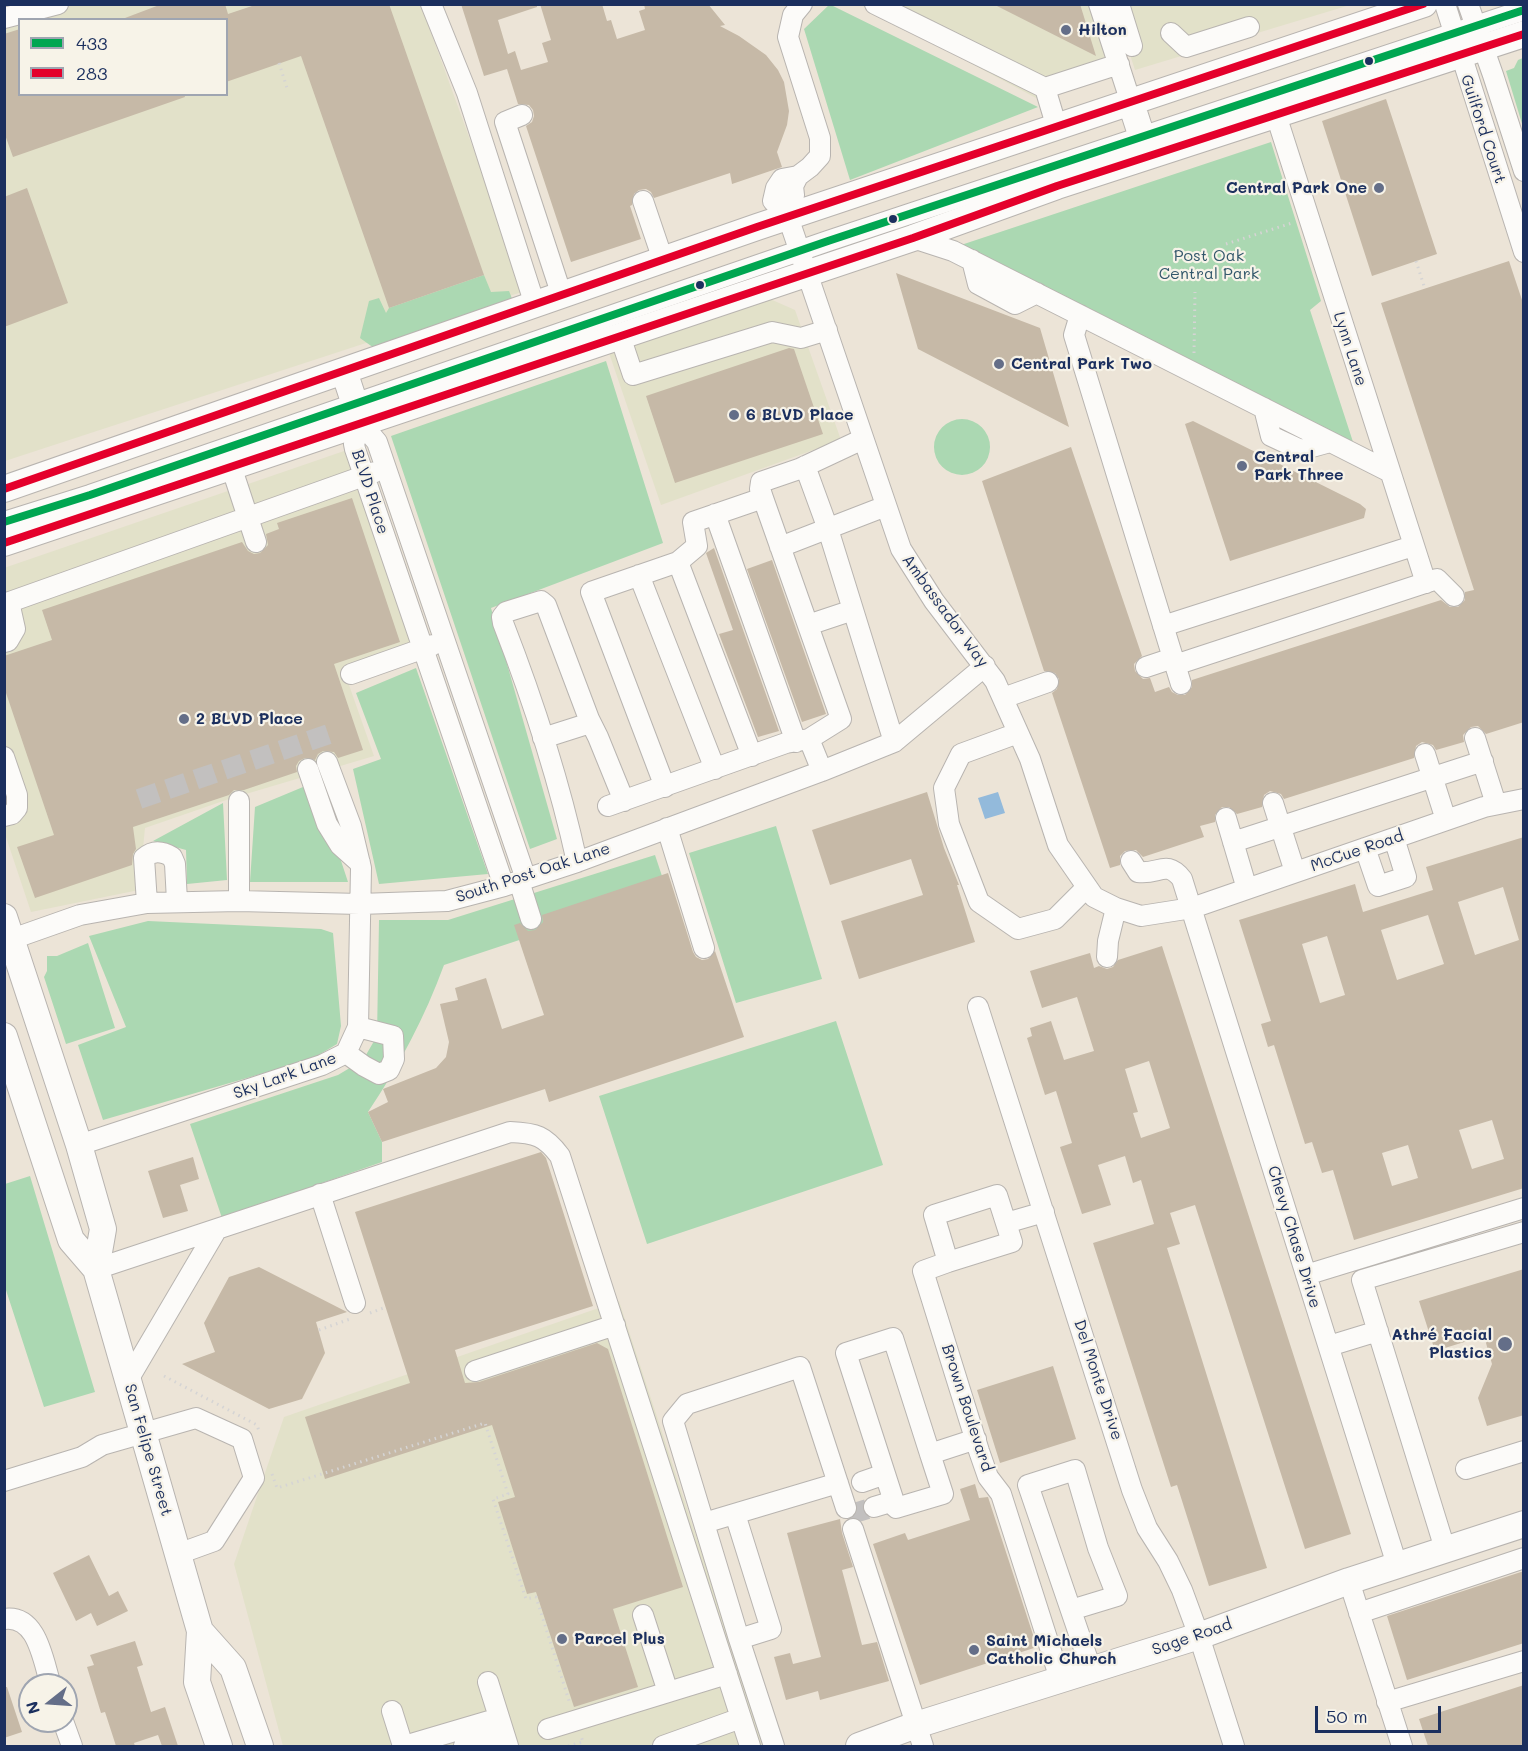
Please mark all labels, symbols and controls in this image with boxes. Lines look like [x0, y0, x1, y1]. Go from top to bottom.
legend [18, 18, 228, 96]
place label: Hilton [1078, 20, 1127, 40]
marker: Hilton [1059, 23, 1073, 37]
text: 433 [76, 31, 108, 55]
unlabelled marker [1363, 55, 1375, 67]
text: 283 [76, 61, 107, 85]
street label: Guilford Court [1456, 72, 1510, 186]
place label: Central Park One [1226, 178, 1367, 198]
marker: Central Park One [1372, 181, 1386, 195]
unlabelled marker [887, 213, 899, 225]
park label: Post Oak Central Park [1159, 246, 1259, 284]
unlabelled marker [694, 279, 706, 291]
street label: Lynn Lane [1329, 310, 1371, 388]
place label: Central Park Two [1011, 354, 1152, 374]
marker: Central Park Two [992, 357, 1006, 371]
place label: 6 BLVD Place [746, 405, 854, 425]
marker: 6 BLVD Place [727, 408, 741, 422]
street label: BLVD Place [347, 447, 393, 537]
place label: Central Park Three [1254, 447, 1344, 485]
marker: Central Park Three [1235, 459, 1249, 473]
street label: Ambassador Way [898, 551, 992, 671]
place label: 2 BLVD Place [196, 709, 303, 729]
marker: 2 BLVD Place [177, 712, 191, 726]
street label: McCue Road [1308, 826, 1406, 876]
street label: South Post Oak Lane [453, 839, 613, 907]
street label: Sky Lark Lane [231, 1048, 339, 1104]
street label: Chevy Chase Drive [1263, 1164, 1325, 1310]
street label: Del Monte Drive [1069, 1317, 1127, 1443]
place label: Athré Facial Plastics [1392, 1325, 1492, 1363]
marker: Athré Facial Plastics [1496, 1335, 1514, 1353]
street label: Brown Boulevard [937, 1342, 997, 1474]
street label: San Felipe Street [120, 1382, 176, 1518]
street label: Sage Road [1150, 1614, 1234, 1660]
place label: Parcel Plus [574, 1629, 665, 1649]
place label: Saint Michaels Catholic Church [986, 1631, 1116, 1669]
marker: Parcel Plus [555, 1632, 569, 1646]
marker: Saint Michaels Catholic Church [967, 1643, 981, 1657]
north arrow [18, 1673, 78, 1733]
scale bar [1318, 1694, 1444, 1732]
text: N [20, 1699, 44, 1717]
text: 50 m [1326, 1704, 1368, 1728]

